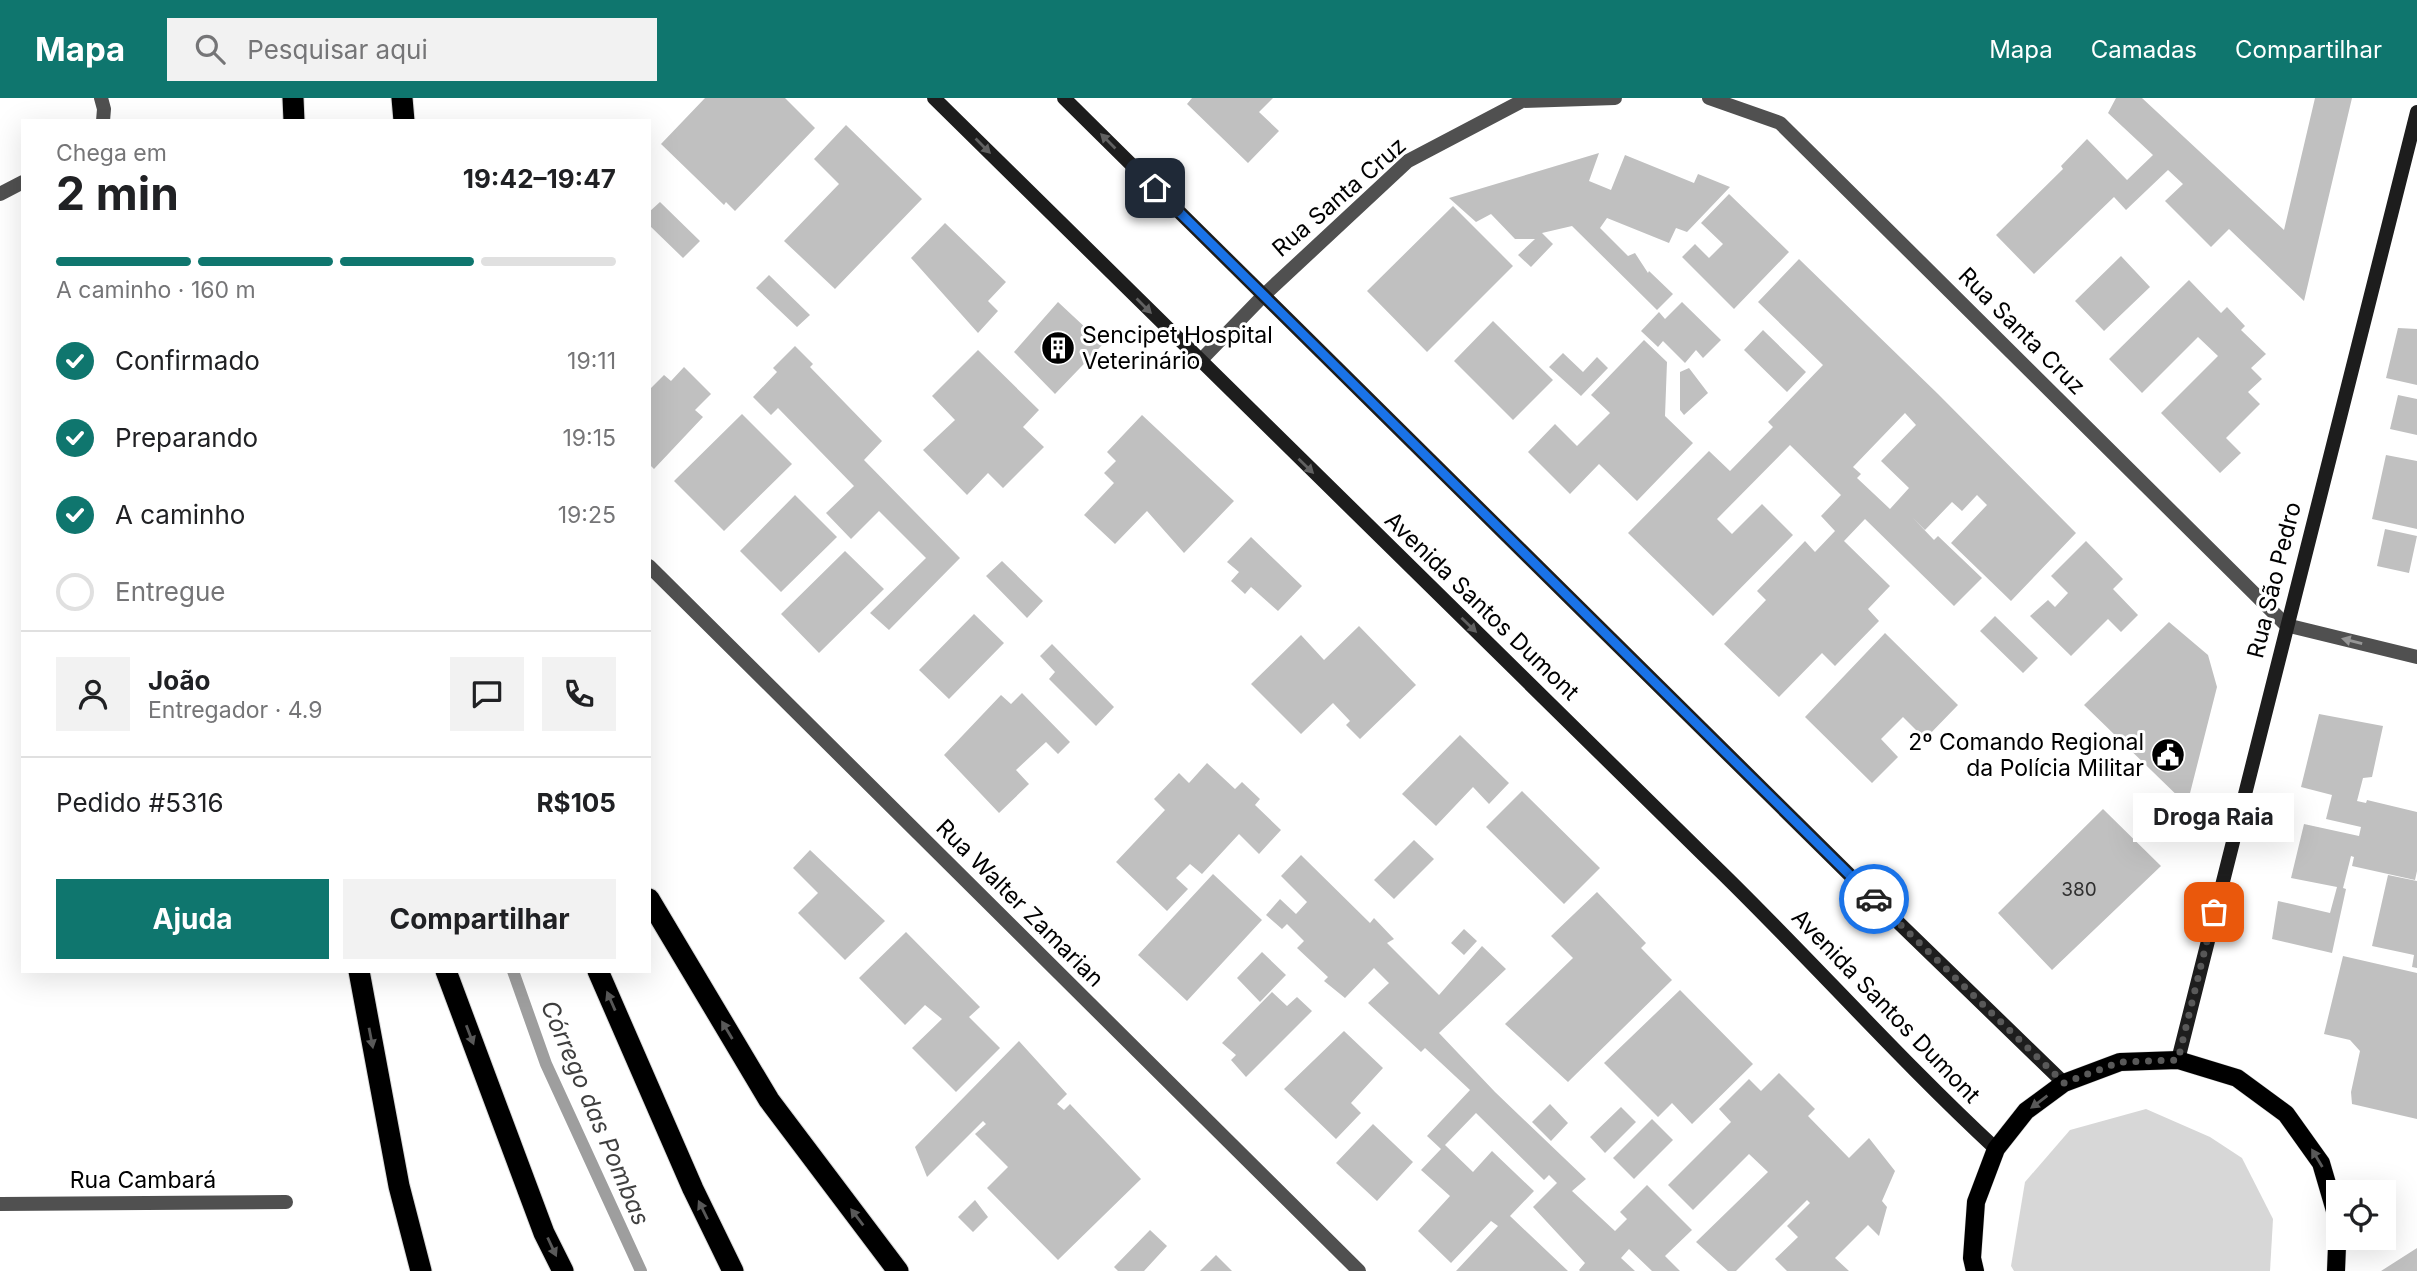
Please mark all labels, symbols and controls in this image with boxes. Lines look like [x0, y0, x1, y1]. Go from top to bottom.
search box [167, 18, 657, 81]
text: Mapa [35, 29, 125, 69]
icon: search [191, 30, 229, 68]
text: Pesquisar aqui [247, 34, 428, 65]
text: Mapa [1989, 35, 2053, 64]
text: Camadas [2091, 35, 2197, 64]
text: Compartilhar [2235, 35, 2382, 64]
street label: Rua Santa Cruz [1266, 131, 1412, 263]
one-way arrow [1100, 134, 1117, 150]
one-way arrow [975, 138, 991, 154]
text: Chega em [56, 139, 167, 167]
pin [1125, 158, 1185, 218]
text: 19:42–19:47 [463, 163, 616, 194]
text: 2 min [56, 165, 179, 221]
icon: home [1136, 169, 1174, 207]
street label: Rua Santa Cruz [1953, 262, 2091, 400]
text: A caminho · 160 m [56, 276, 256, 304]
one-way arrow [1136, 298, 1153, 315]
place label: Sencipet Hospital Veterinário [1082, 321, 1273, 375]
building icon: Sencipet Hospital Veterinário [1039, 329, 1077, 367]
icon: check [56, 342, 94, 380]
text: Confirmado [115, 345, 260, 376]
text: 19:11 [567, 347, 616, 375]
icon: check [56, 419, 94, 457]
text: Preparando [115, 422, 258, 453]
text: 19:15 [562, 424, 616, 452]
one-way arrow [1298, 457, 1314, 474]
icon: check [56, 496, 94, 534]
text: A caminho [115, 499, 245, 530]
street label: Rua São Pedro [2241, 499, 2307, 661]
text: 19:25 [558, 501, 616, 529]
street label: Avenida Santos Dumont [1379, 506, 1585, 706]
text: Entregue [115, 576, 226, 607]
one-way arrow [1460, 617, 1477, 633]
one-way arrow [2341, 635, 2363, 646]
button: person [56, 657, 130, 731]
button: chat [450, 657, 524, 731]
button: phone [542, 657, 616, 731]
text: João [148, 665, 210, 696]
text: Entregador · 4.9 [148, 696, 323, 724]
place label: 2º Comando Regional da Polícia Militar [1908, 728, 2144, 782]
public building icon: 2º Comando Regional da Polícia Militar [2149, 736, 2187, 774]
text: Pedido #5316 [56, 787, 224, 818]
text: R$105 [537, 787, 616, 818]
callout: Droga Raia [2134, 793, 2294, 842]
text: Droga Raia [2153, 803, 2274, 831]
street label: Rua Walter Zamarian [930, 813, 1110, 993]
courier [1839, 864, 1909, 934]
house number: 380 [2061, 878, 2097, 901]
button: Ajuda [56, 879, 329, 959]
button: Compartilhar [343, 879, 616, 959]
icon: car [1855, 880, 1893, 918]
pin [2184, 882, 2244, 942]
icon: bag [2195, 893, 2233, 931]
street label: Avenida Santos Dumont [1786, 903, 1986, 1109]
one-way arrow [605, 991, 616, 1012]
water label: Córrego das Pombas [535, 996, 656, 1230]
one-way arrow [721, 1021, 733, 1040]
one-way arrow [465, 1025, 476, 1046]
one-way arrow [366, 1027, 377, 1049]
one-way arrow [2030, 1095, 2048, 1109]
one-way arrow [2310, 1148, 2323, 1167]
street label: Rua Cambará [70, 1166, 216, 1194]
map controls [2326, 1180, 2396, 1250]
button: locate [2326, 1180, 2396, 1250]
one-way arrow [697, 1200, 709, 1220]
one-way arrow [849, 1208, 864, 1226]
one-way arrow [546, 1237, 557, 1258]

